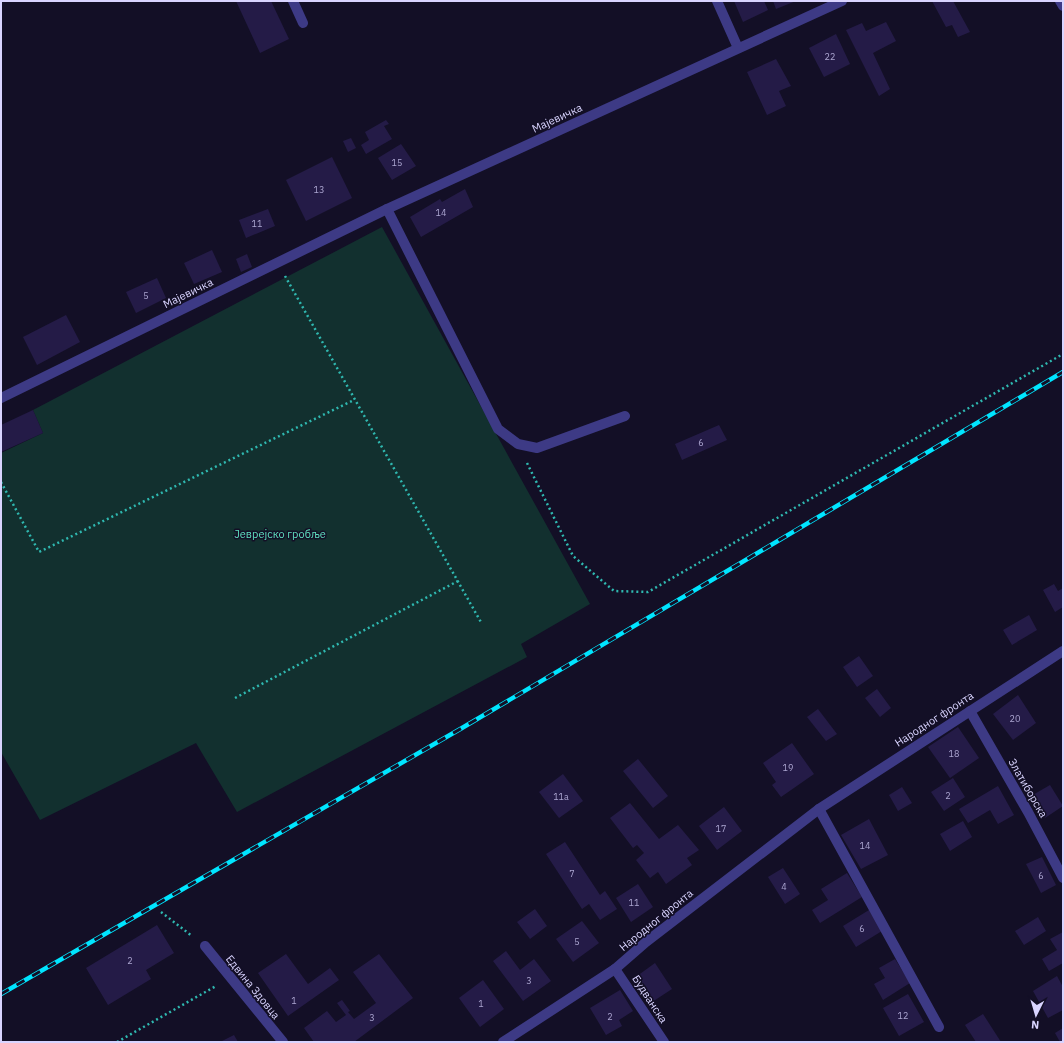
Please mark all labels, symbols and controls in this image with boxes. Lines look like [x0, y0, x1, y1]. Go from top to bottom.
house number: 22 [825, 51, 835, 62]
street label: Мајевичка [530, 100, 585, 136]
house number: 15 [392, 157, 402, 168]
house number: 13 [314, 184, 324, 195]
house number: 14 [436, 207, 446, 218]
house number: 11 [252, 218, 262, 229]
street label: Мајевичка [161, 275, 215, 311]
house number: 5 [143, 290, 149, 301]
house number: 6 [698, 437, 704, 448]
park label: Јеврејско гробље [234, 527, 326, 541]
street label: Народног фронта [892, 688, 976, 750]
house number: 20 [1010, 713, 1020, 724]
house number: 18 [949, 748, 959, 759]
street label: Златиборска [1005, 756, 1051, 820]
house number: 19 [783, 762, 793, 773]
house number: 2 [945, 790, 951, 801]
house number: 11a [553, 791, 569, 802]
house number: 17 [716, 823, 726, 834]
house number: 14 [860, 840, 870, 851]
house number: 7 [569, 868, 575, 879]
house number: 6 [1038, 870, 1044, 881]
house number: 4 [781, 881, 787, 892]
street label: Народног фронта [616, 886, 696, 954]
house number: 11 [629, 897, 639, 908]
house number: 6 [859, 923, 865, 934]
house number: 5 [574, 936, 580, 947]
street label: Едвина Здовца [223, 952, 283, 1022]
house number: 2 [127, 955, 133, 966]
street label: Будванска [629, 972, 671, 1026]
house number: 3 [526, 975, 532, 986]
house number: 1 [291, 995, 297, 1006]
north arrow [1016, 995, 1056, 1035]
house number: 1 [478, 998, 484, 1009]
house number: 12 [898, 1010, 908, 1021]
house number: 2 [607, 1011, 613, 1022]
house number: 3 [369, 1012, 375, 1023]
text: N [1031, 1018, 1040, 1032]

